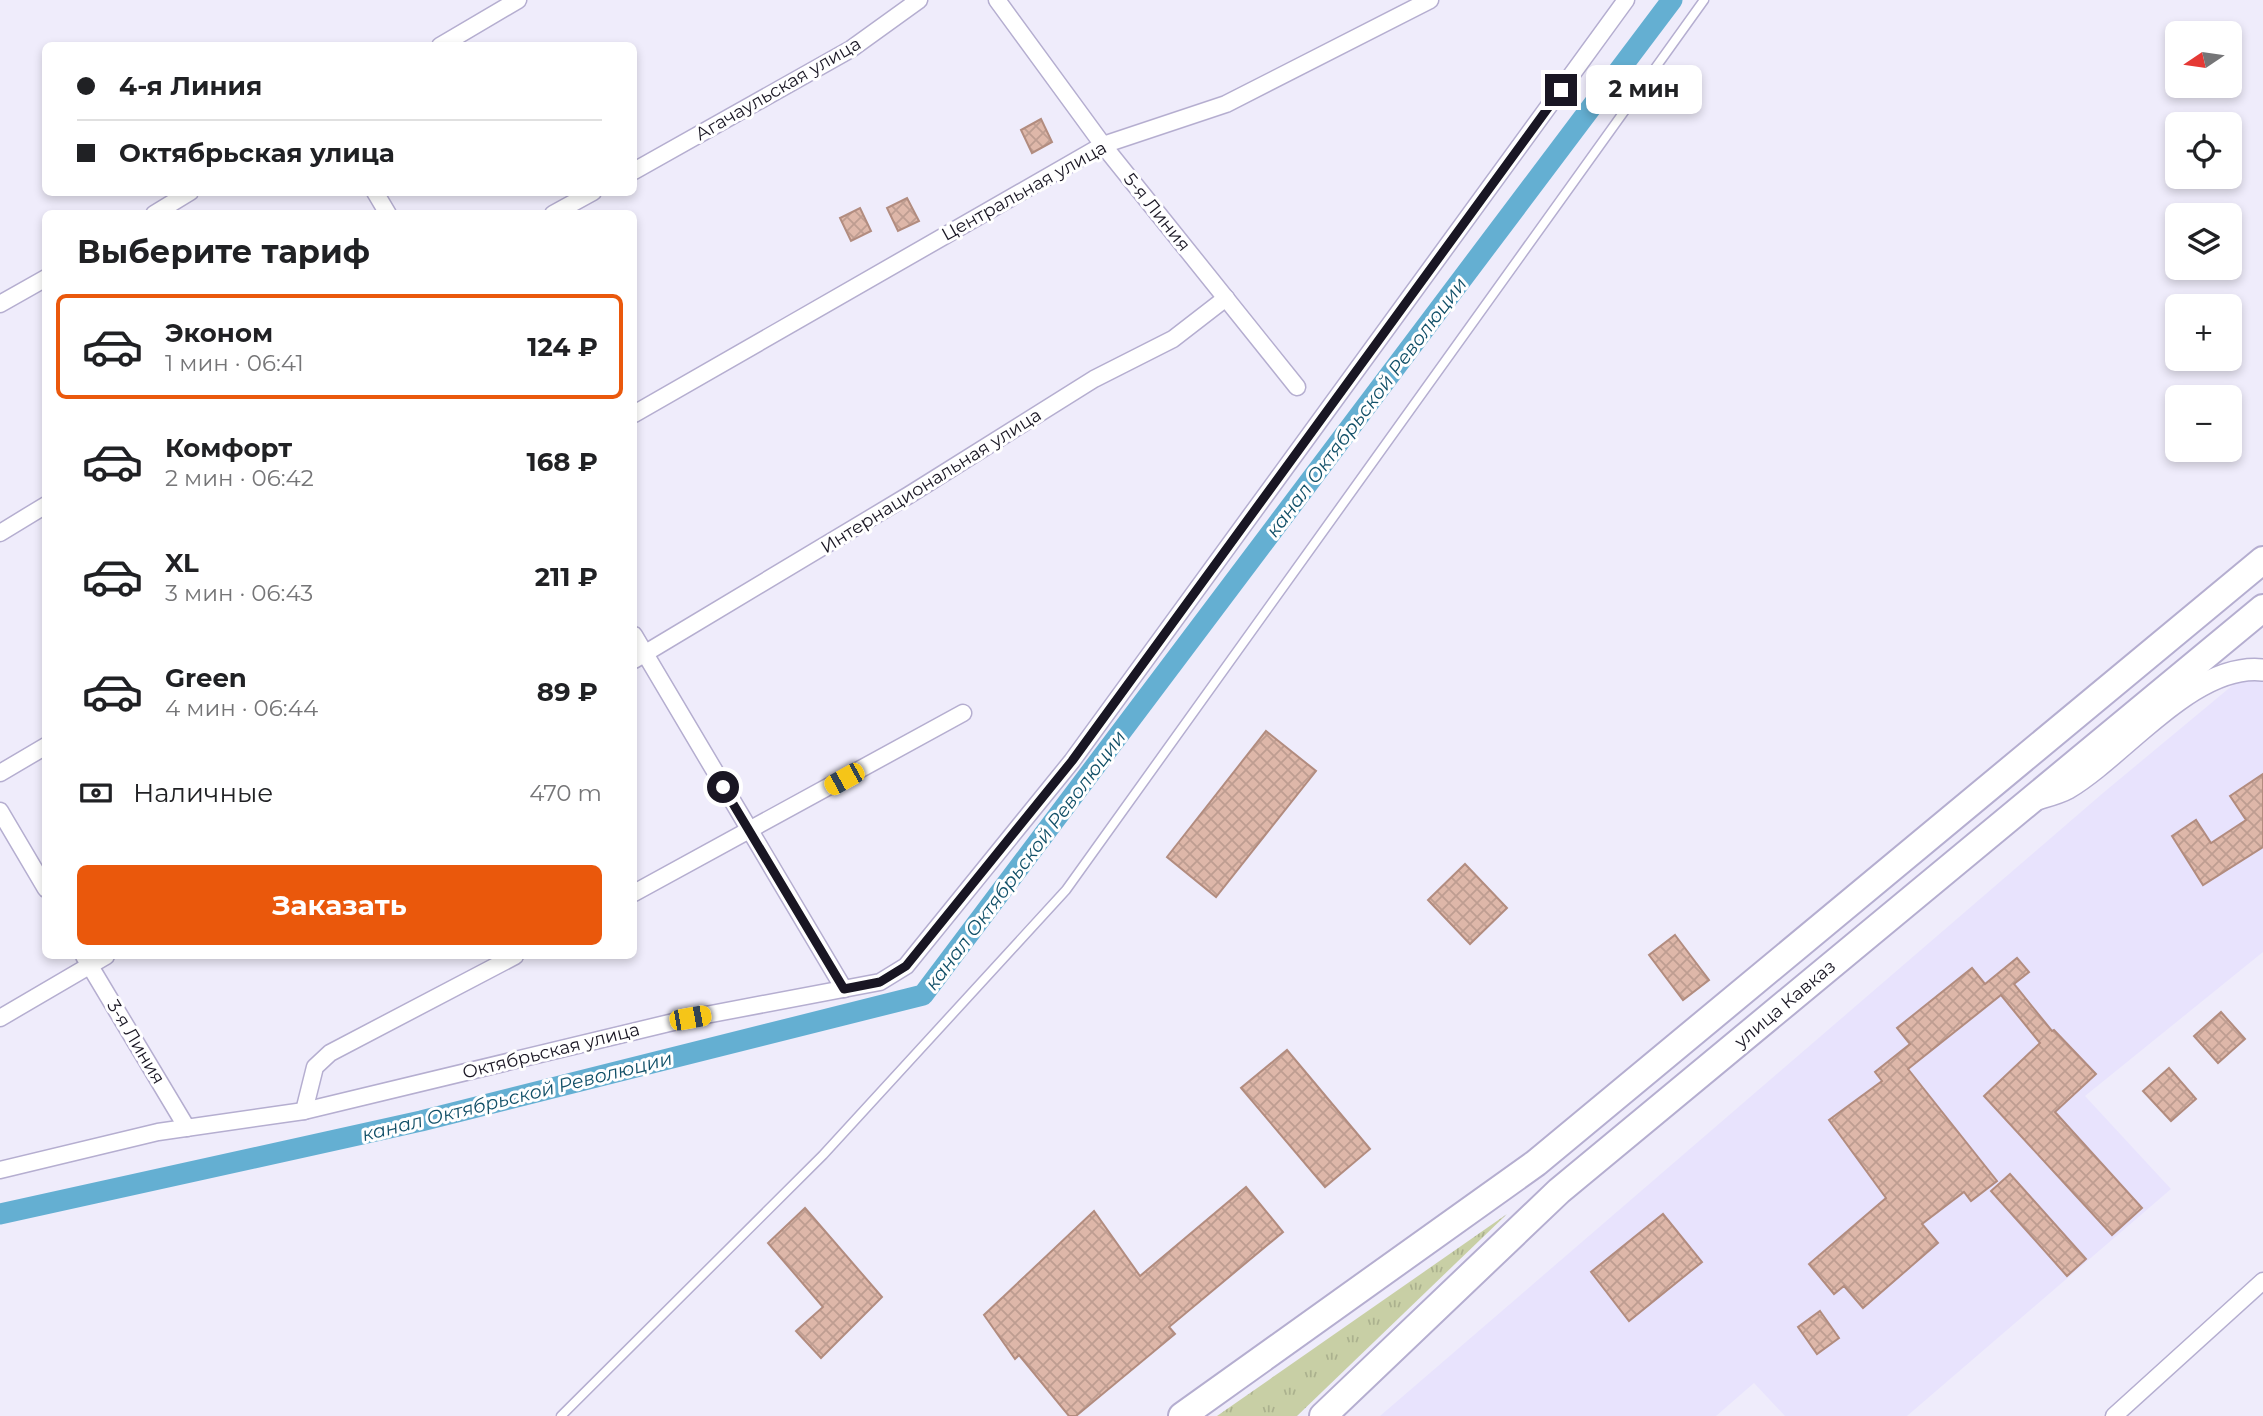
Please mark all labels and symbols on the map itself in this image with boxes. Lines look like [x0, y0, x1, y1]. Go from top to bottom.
north arrow [2165, 21, 2242, 98]
street label: Агачаульская улица [691, 33, 865, 145]
callout: 2 мин [1586, 66, 1701, 114]
route end [1545, 74, 1577, 106]
street label: Центральная улица [938, 136, 1110, 246]
street label: 5-я Линия [1119, 168, 1195, 256]
water label: канал Октябрьской Революции [1261, 273, 1472, 542]
street label: Интернациональная улица [817, 404, 1045, 558]
water label: канал Октябрьской Революции [920, 726, 1131, 995]
car [821, 760, 868, 798]
route start [707, 771, 739, 803]
street label: улица Кавказ [1729, 955, 1840, 1053]
street label: 3-я Линия [102, 996, 170, 1088]
car [668, 1004, 713, 1032]
street label: Октябрьская улица [460, 1018, 642, 1084]
water label: канал Октябрьской Революции [360, 1047, 675, 1146]

